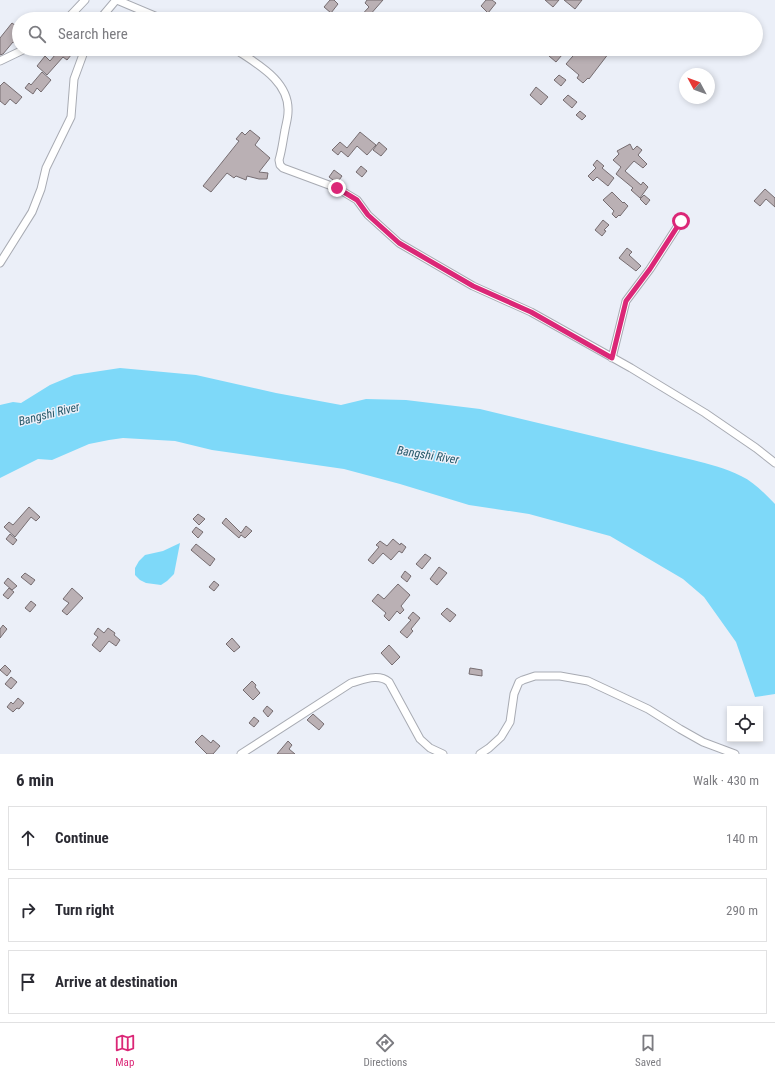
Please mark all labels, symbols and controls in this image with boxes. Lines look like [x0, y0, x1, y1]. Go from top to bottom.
search box [12, 12, 763, 56]
icon: search [26, 23, 48, 45]
text: Search here [58, 25, 128, 43]
north arrow [679, 68, 715, 104]
route end [328, 179, 346, 197]
route start [672, 212, 690, 230]
water label: Bangshi River [17, 400, 81, 428]
water label: Bangshi River [396, 443, 460, 467]
map controls [727, 706, 763, 742]
button: locate [727, 706, 763, 742]
text: 6 min [16, 770, 54, 790]
text: Walk · 430 m [693, 773, 759, 788]
icon: ahead [17, 827, 39, 849]
text: Continue [55, 829, 109, 847]
text: 140 m [726, 831, 758, 846]
icon: right [17, 899, 39, 921]
text: Turn right [55, 901, 114, 919]
text: 290 m [726, 903, 758, 918]
icon: arrive [17, 971, 39, 993]
text: Arrive at destination [55, 973, 178, 991]
tab: Map [114, 1032, 136, 1069]
tab: Directions [363, 1032, 407, 1069]
tab: Saved [635, 1032, 661, 1069]

